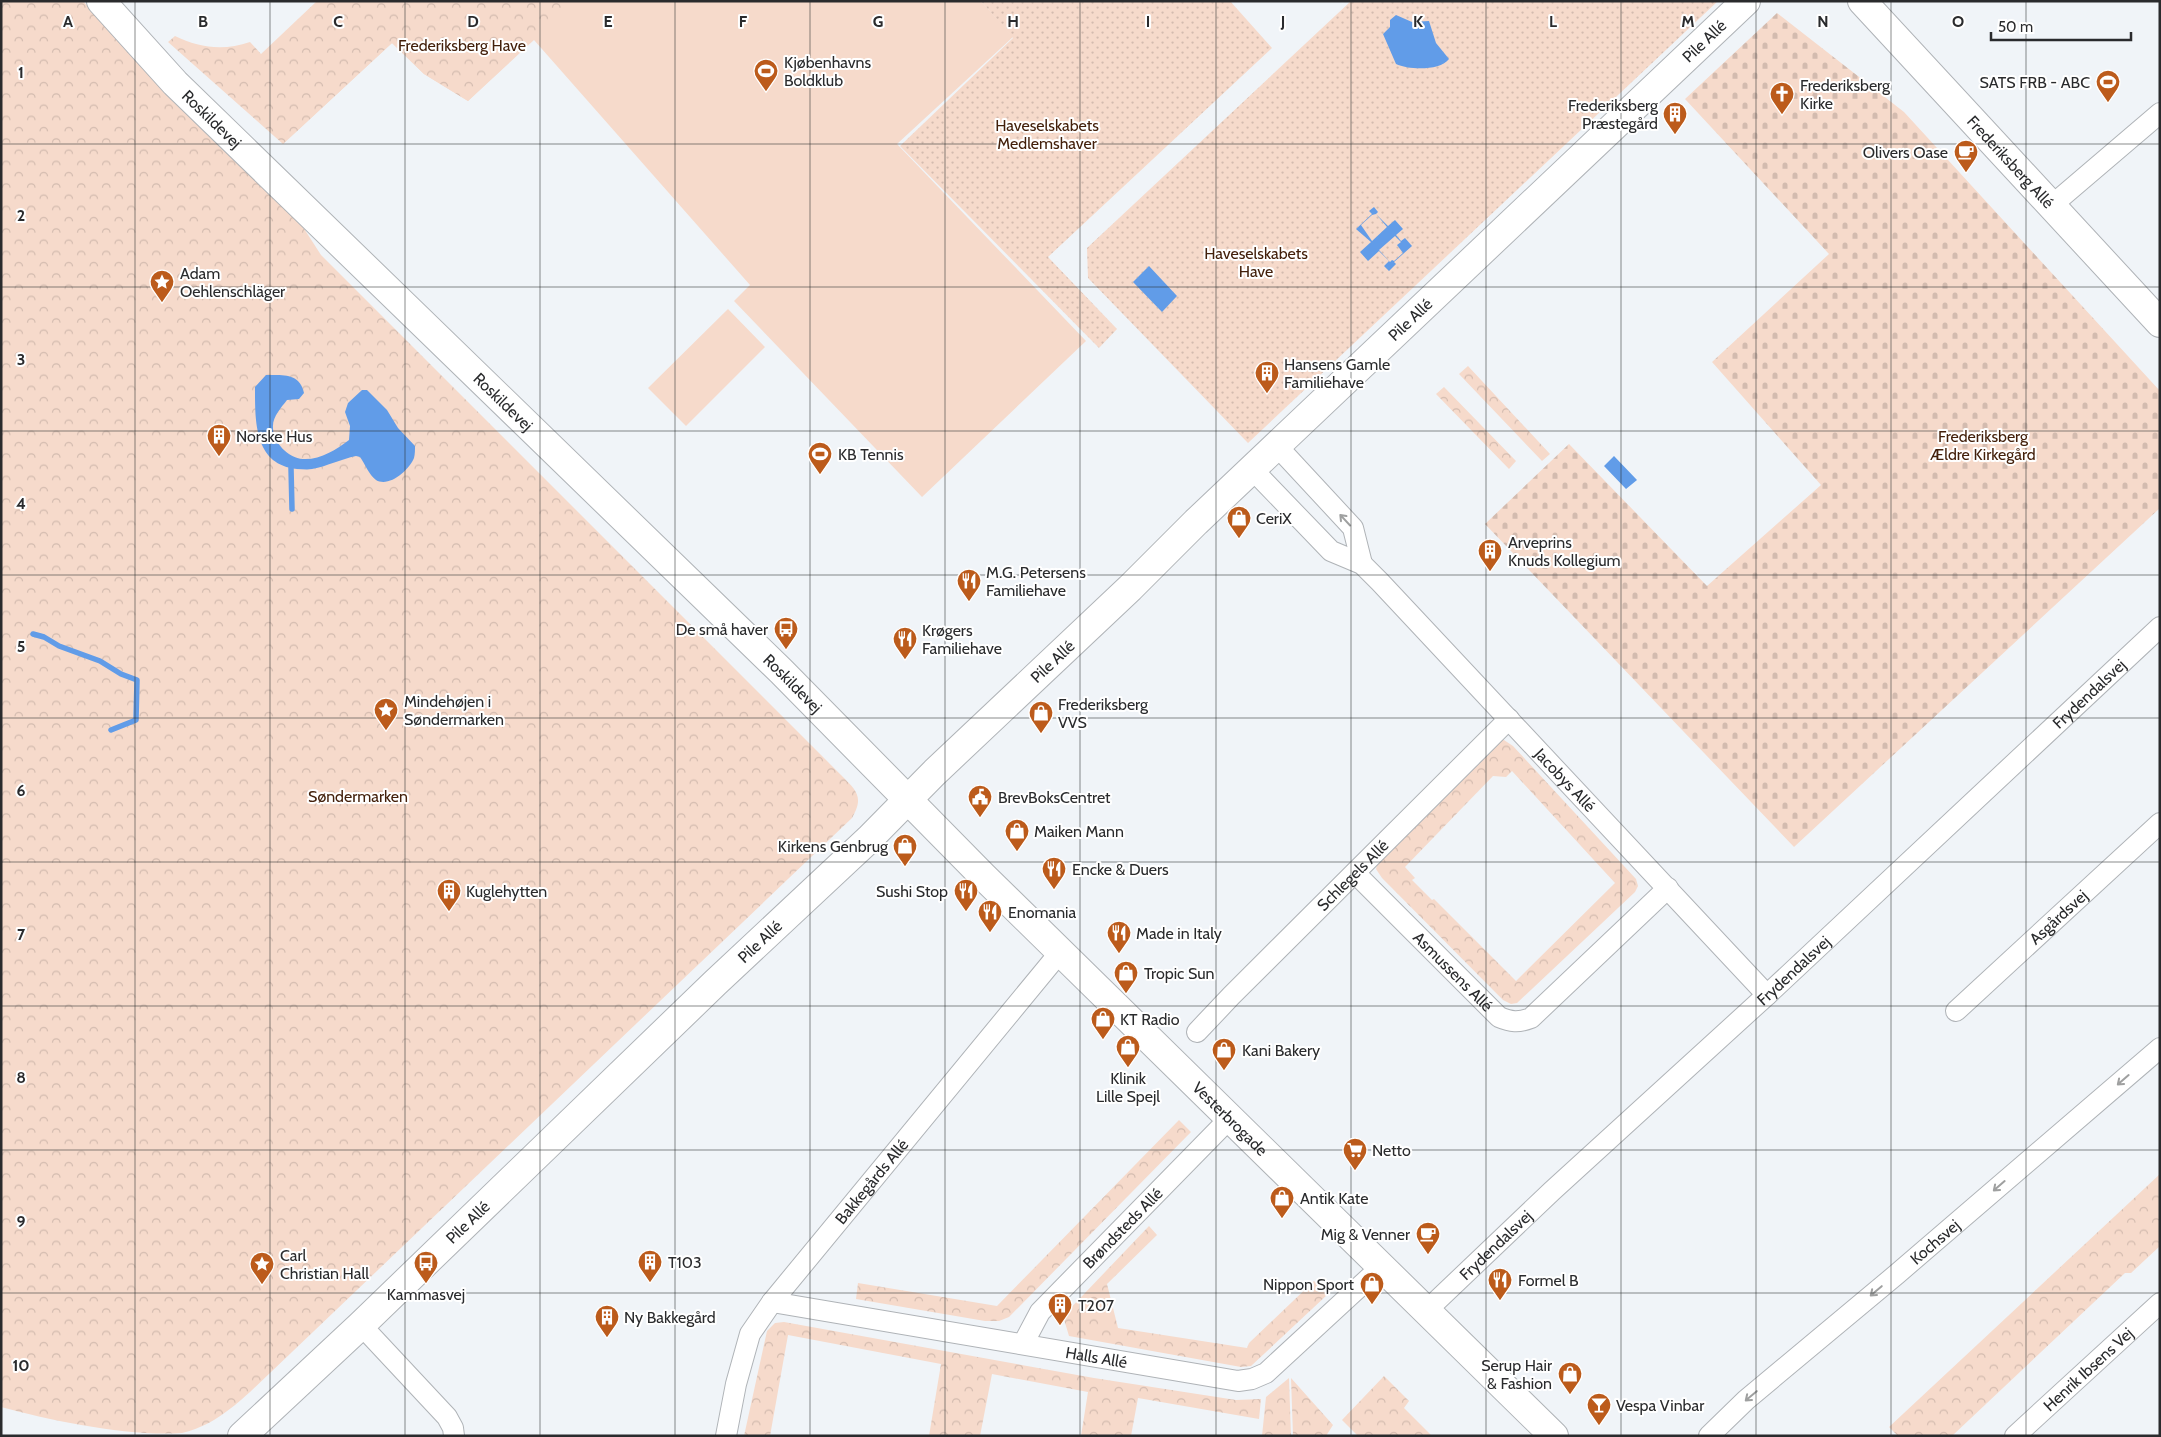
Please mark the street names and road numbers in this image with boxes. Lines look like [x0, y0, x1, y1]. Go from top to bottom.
street label: Pile Allé [1678, 16, 1730, 66]
street label: Roskildevej [178, 86, 246, 152]
street label: Frederiksberg Allé [1963, 112, 2058, 212]
street label: Pile Allé [1384, 294, 1436, 345]
street label: Roskildevej [470, 369, 537, 435]
street label: Pile Allé [1026, 636, 1078, 687]
street label: Roskildevej [760, 650, 826, 717]
street label: Frydendalsvej [2049, 655, 2129, 732]
street label: Jacobys Allé [1530, 743, 1600, 815]
street label: Schlegels Allé [1313, 835, 1392, 914]
street label: Asgårdsvej [2025, 885, 2091, 948]
street label: Pile Allé [734, 916, 786, 966]
street label: Asmussens Allé [1409, 927, 1497, 1015]
street label: Frydendalsvej [1753, 932, 1834, 1009]
street label: Vesterbrogade [1189, 1078, 1272, 1159]
street label: Bakkegårds Allé [831, 1135, 912, 1228]
street label: Brøndsteds Allé [1079, 1183, 1166, 1272]
street label: Pile Allé [442, 1197, 493, 1247]
street label: Frydendalsvej [1455, 1206, 1536, 1284]
street label: Kochsvej [1906, 1215, 1963, 1268]
street label: Henrik Ibsens Vej [2039, 1323, 2137, 1415]
street label: Halls Allé [1064, 1342, 1129, 1372]

